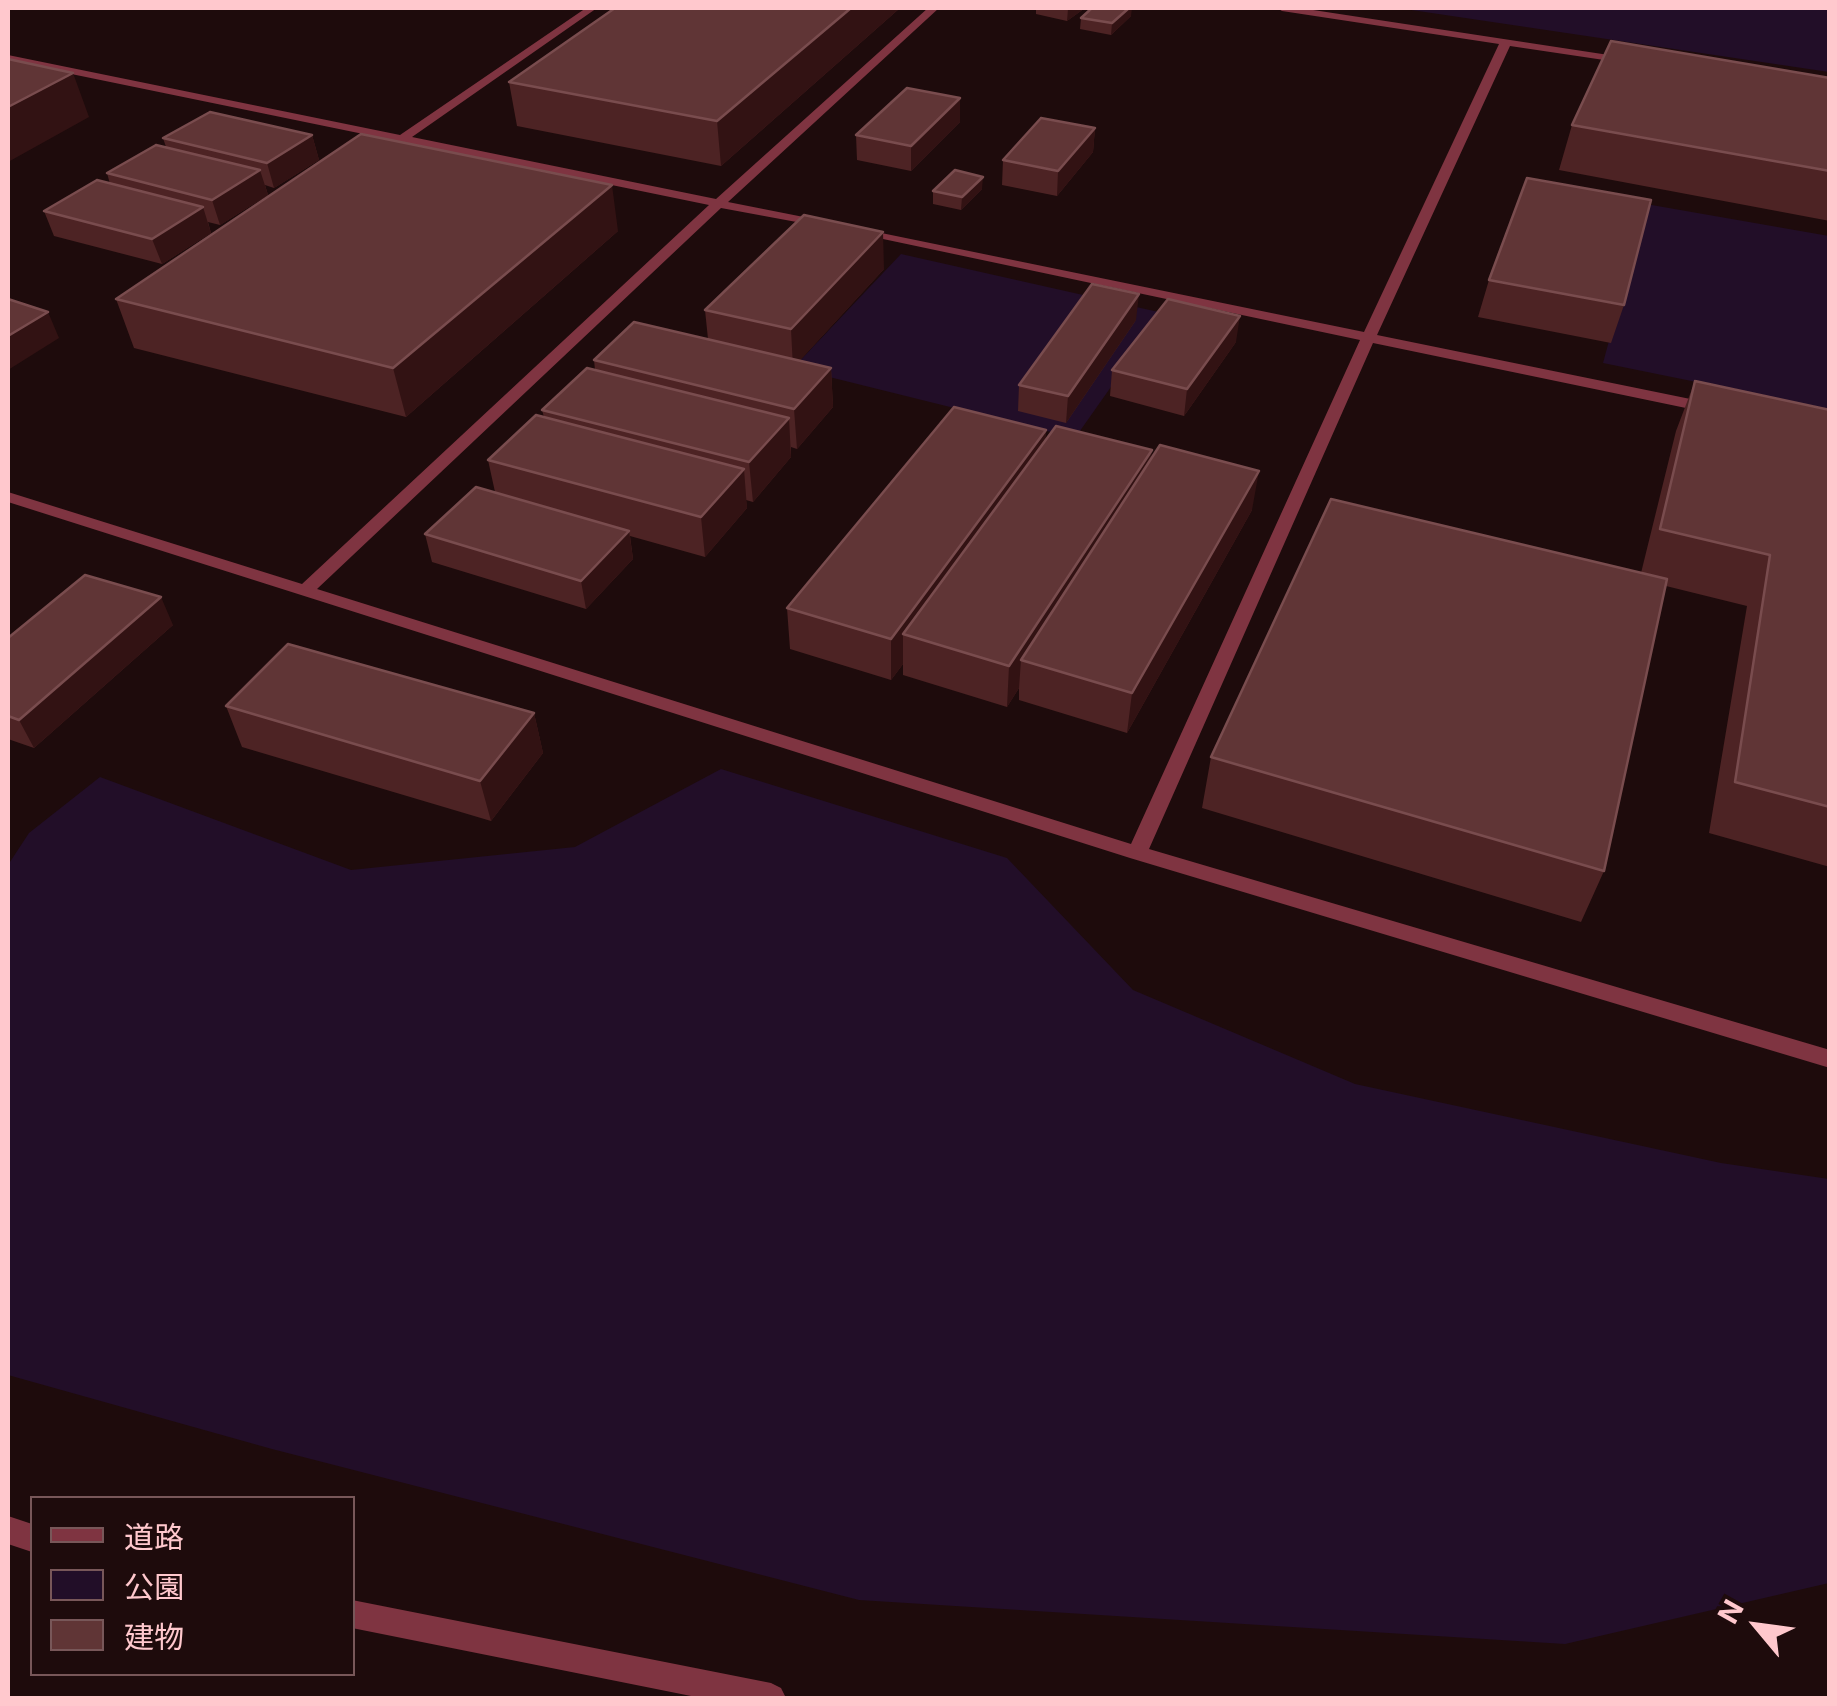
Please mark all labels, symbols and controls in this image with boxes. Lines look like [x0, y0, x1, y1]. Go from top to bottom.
legend [30, 1496, 355, 1676]
text: 道路 [124, 1519, 184, 1555]
text: 公園 [124, 1569, 184, 1605]
north arrow [1707, 1576, 1807, 1676]
text: N [1711, 1594, 1751, 1629]
text: 建物 [124, 1619, 184, 1655]

